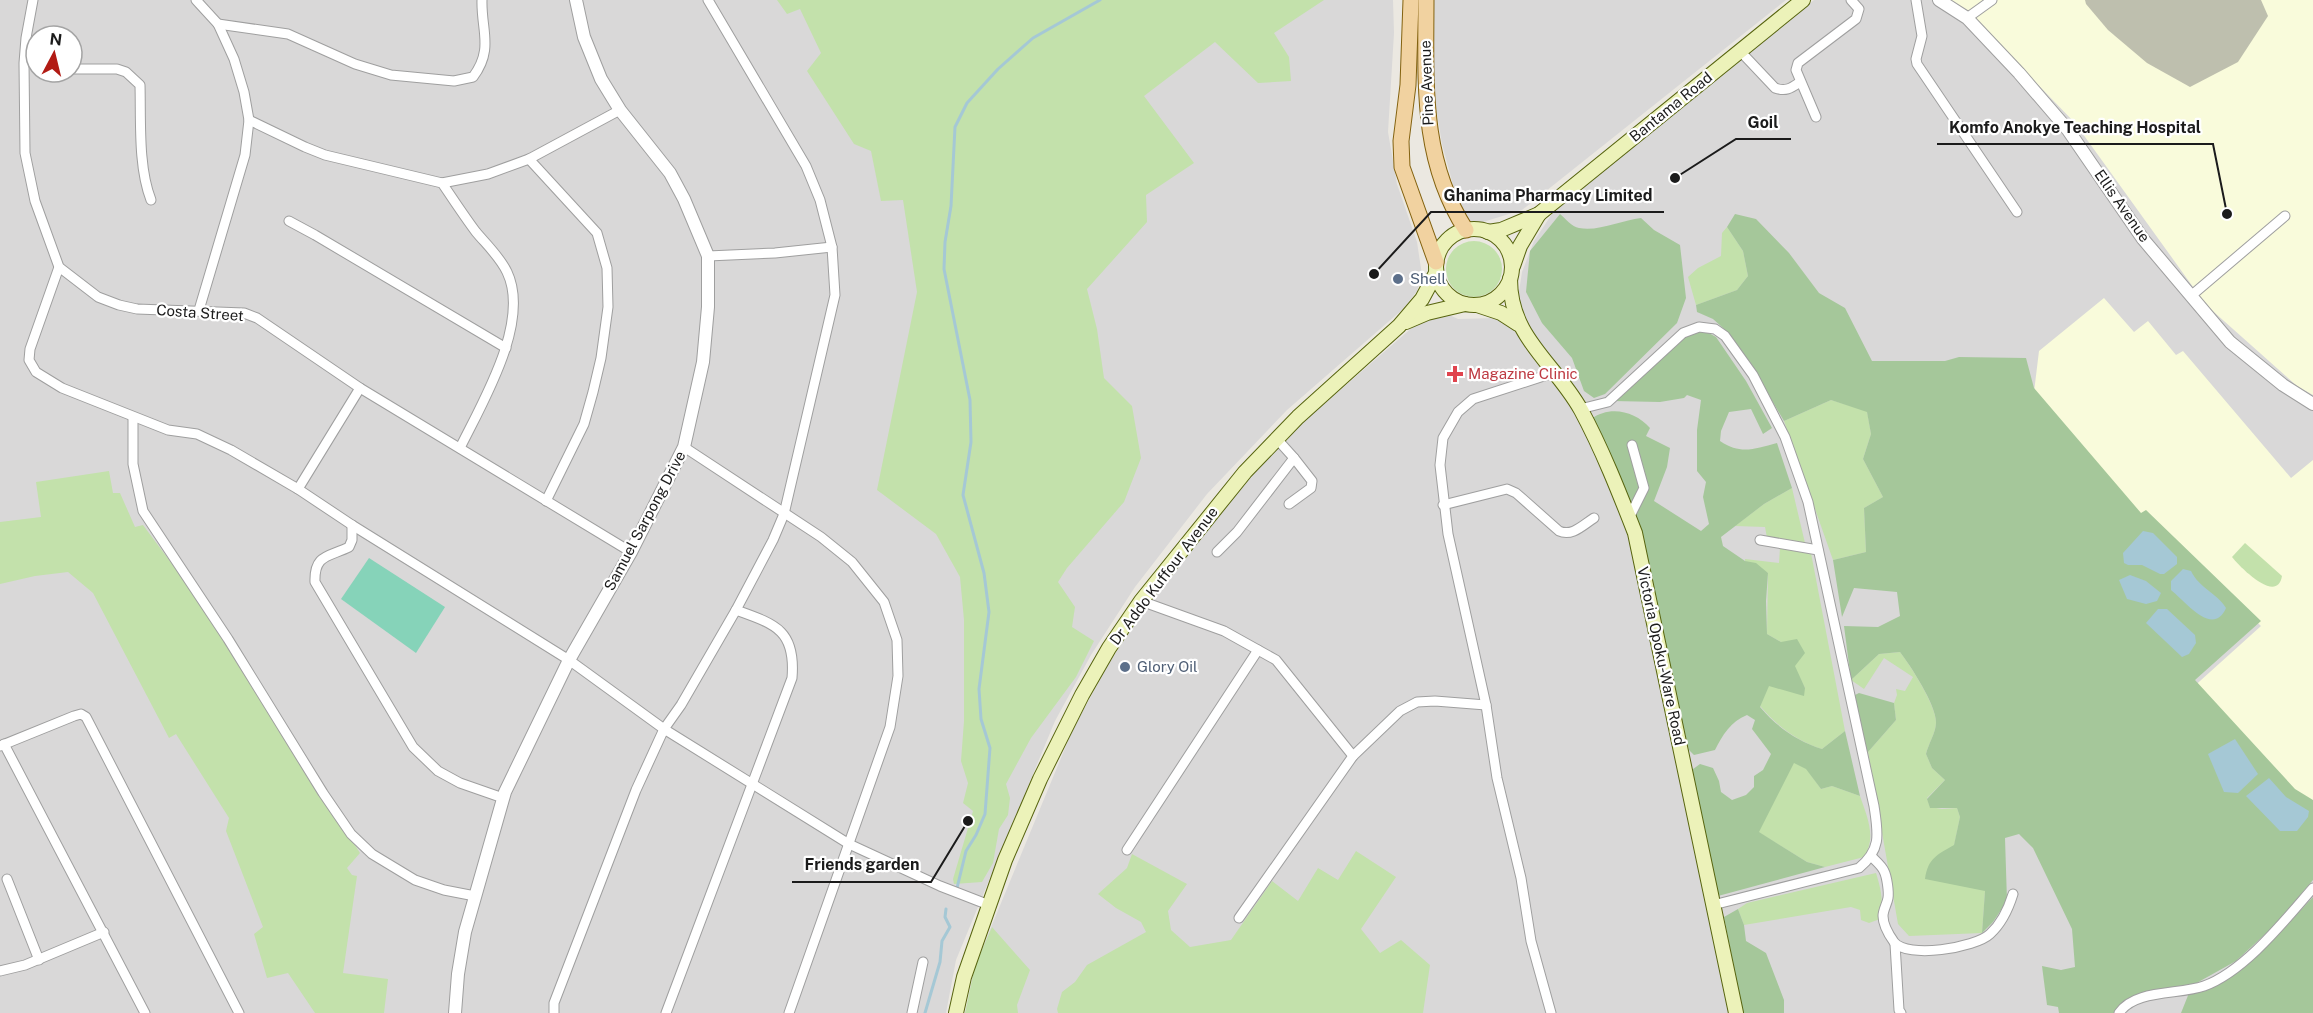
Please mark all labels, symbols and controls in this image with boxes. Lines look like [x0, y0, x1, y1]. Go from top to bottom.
north arrow [24, 24, 84, 84]
text: N [48, 29, 63, 50]
street label: Pine Avenue [1417, 40, 1436, 126]
street label: Bantama Road [1626, 68, 1715, 145]
callout: Goil [1736, 105, 1791, 139]
callout: Komfo Anokye Teaching Hospital [1937, 110, 2213, 144]
text: Goil [1748, 113, 1778, 132]
text: Komfo Anokye Teaching Hospital [1949, 118, 2201, 137]
street label: Ellis Avenue [2091, 166, 2154, 245]
callout: Ghanima Pharmacy Limited [1431, 178, 1664, 212]
text: Ghanima Pharmacy Limited [1444, 186, 1652, 205]
place label: Shell [1410, 270, 1446, 287]
marker: Shell [1391, 272, 1405, 286]
street label: Costa Street [156, 301, 245, 324]
marker: Magazine Clinic [1446, 365, 1464, 383]
place label: Magazine Clinic [1468, 365, 1578, 382]
street label: Samuel Sarpong Drive [600, 448, 689, 594]
street label: Dr Addo Kuffour Avenue [1106, 503, 1221, 648]
street label: Victoria Opoku-Ware Road [1634, 565, 1689, 747]
place label: Glory Oil [1137, 658, 1198, 675]
marker: Glory Oil [1118, 660, 1132, 674]
callout: Friends garden [792, 848, 931, 882]
text: Friends garden [805, 855, 919, 874]

